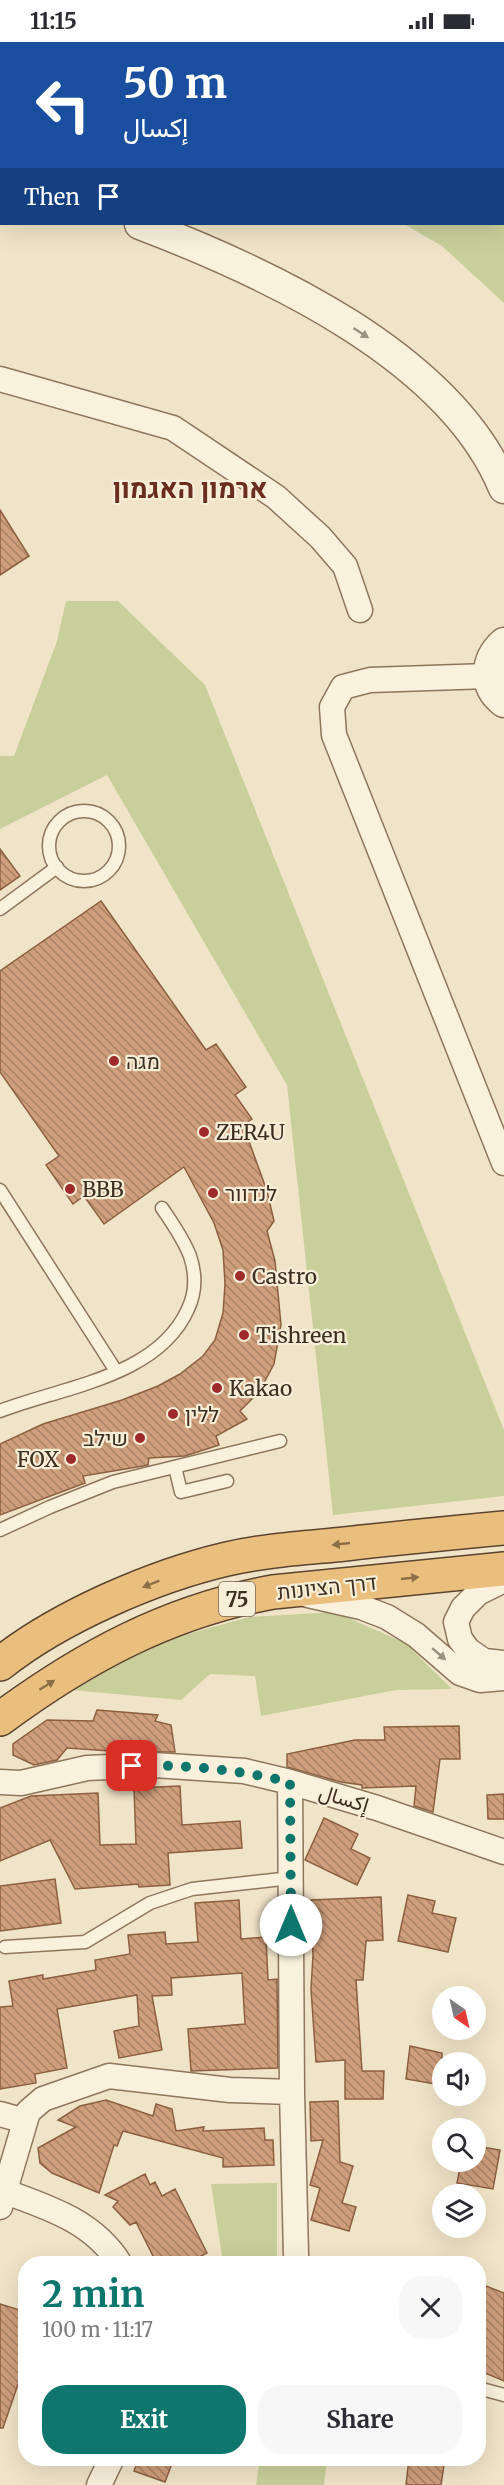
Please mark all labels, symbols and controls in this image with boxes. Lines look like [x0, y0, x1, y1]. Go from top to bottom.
text: 11:15 [30, 7, 77, 35]
text: 50 m [123, 57, 227, 109]
icon: left [24, 66, 102, 144]
text: إكسال [123, 110, 188, 144]
icon: arrive [92, 180, 125, 213]
text: Then [24, 183, 80, 211]
one-way arrow [353, 328, 369, 339]
district label: ארמון האגמון [113, 471, 267, 505]
place label: מגה [126, 1048, 160, 1075]
marker: מגה [107, 1054, 121, 1068]
place label: ZER4U [216, 1119, 285, 1146]
marker: ZER4U [197, 1125, 211, 1139]
place label: BBB [82, 1176, 124, 1203]
place label: לנדוור [225, 1180, 277, 1207]
marker: BBB [63, 1182, 77, 1196]
marker: לנדוור [206, 1186, 220, 1200]
place label: Castro [252, 1263, 317, 1290]
marker: Castro [233, 1269, 247, 1283]
place label: Tishreen [256, 1322, 346, 1349]
marker: Tishreen [237, 1328, 251, 1342]
place label: Kakao [229, 1375, 292, 1402]
marker: Kakao [210, 1381, 224, 1395]
place label: ללין [185, 1401, 219, 1428]
marker: ללין [166, 1407, 180, 1421]
place label: שילב [83, 1425, 128, 1452]
marker: שילב [133, 1431, 147, 1445]
place label: FOX [17, 1446, 59, 1473]
marker: FOX [64, 1452, 78, 1466]
one-way arrow [332, 1539, 351, 1549]
street label: דרך הציונות [276, 1568, 378, 1606]
one-way arrow [401, 1573, 420, 1583]
one-way arrow [142, 1579, 160, 1589]
road number: 75 [219, 1582, 255, 1616]
one-way arrow [431, 1647, 446, 1660]
one-way arrow [39, 1680, 56, 1691]
pin [106, 1740, 157, 1791]
icon: arrive [115, 1749, 148, 1782]
street label: إكسال [315, 1778, 372, 1819]
position arrow [259, 1893, 323, 1957]
north arrow [432, 1986, 486, 2040]
map controls [432, 1986, 486, 2238]
button: sound [432, 2052, 486, 2106]
button: search [432, 2118, 486, 2172]
button: layers [432, 2184, 486, 2238]
text: 2 min [42, 2272, 145, 2317]
button: close [399, 2276, 462, 2339]
text: 100 m · 11:17 [42, 2317, 153, 2342]
button: Exit [42, 2385, 246, 2454]
button: Share [258, 2385, 462, 2454]

